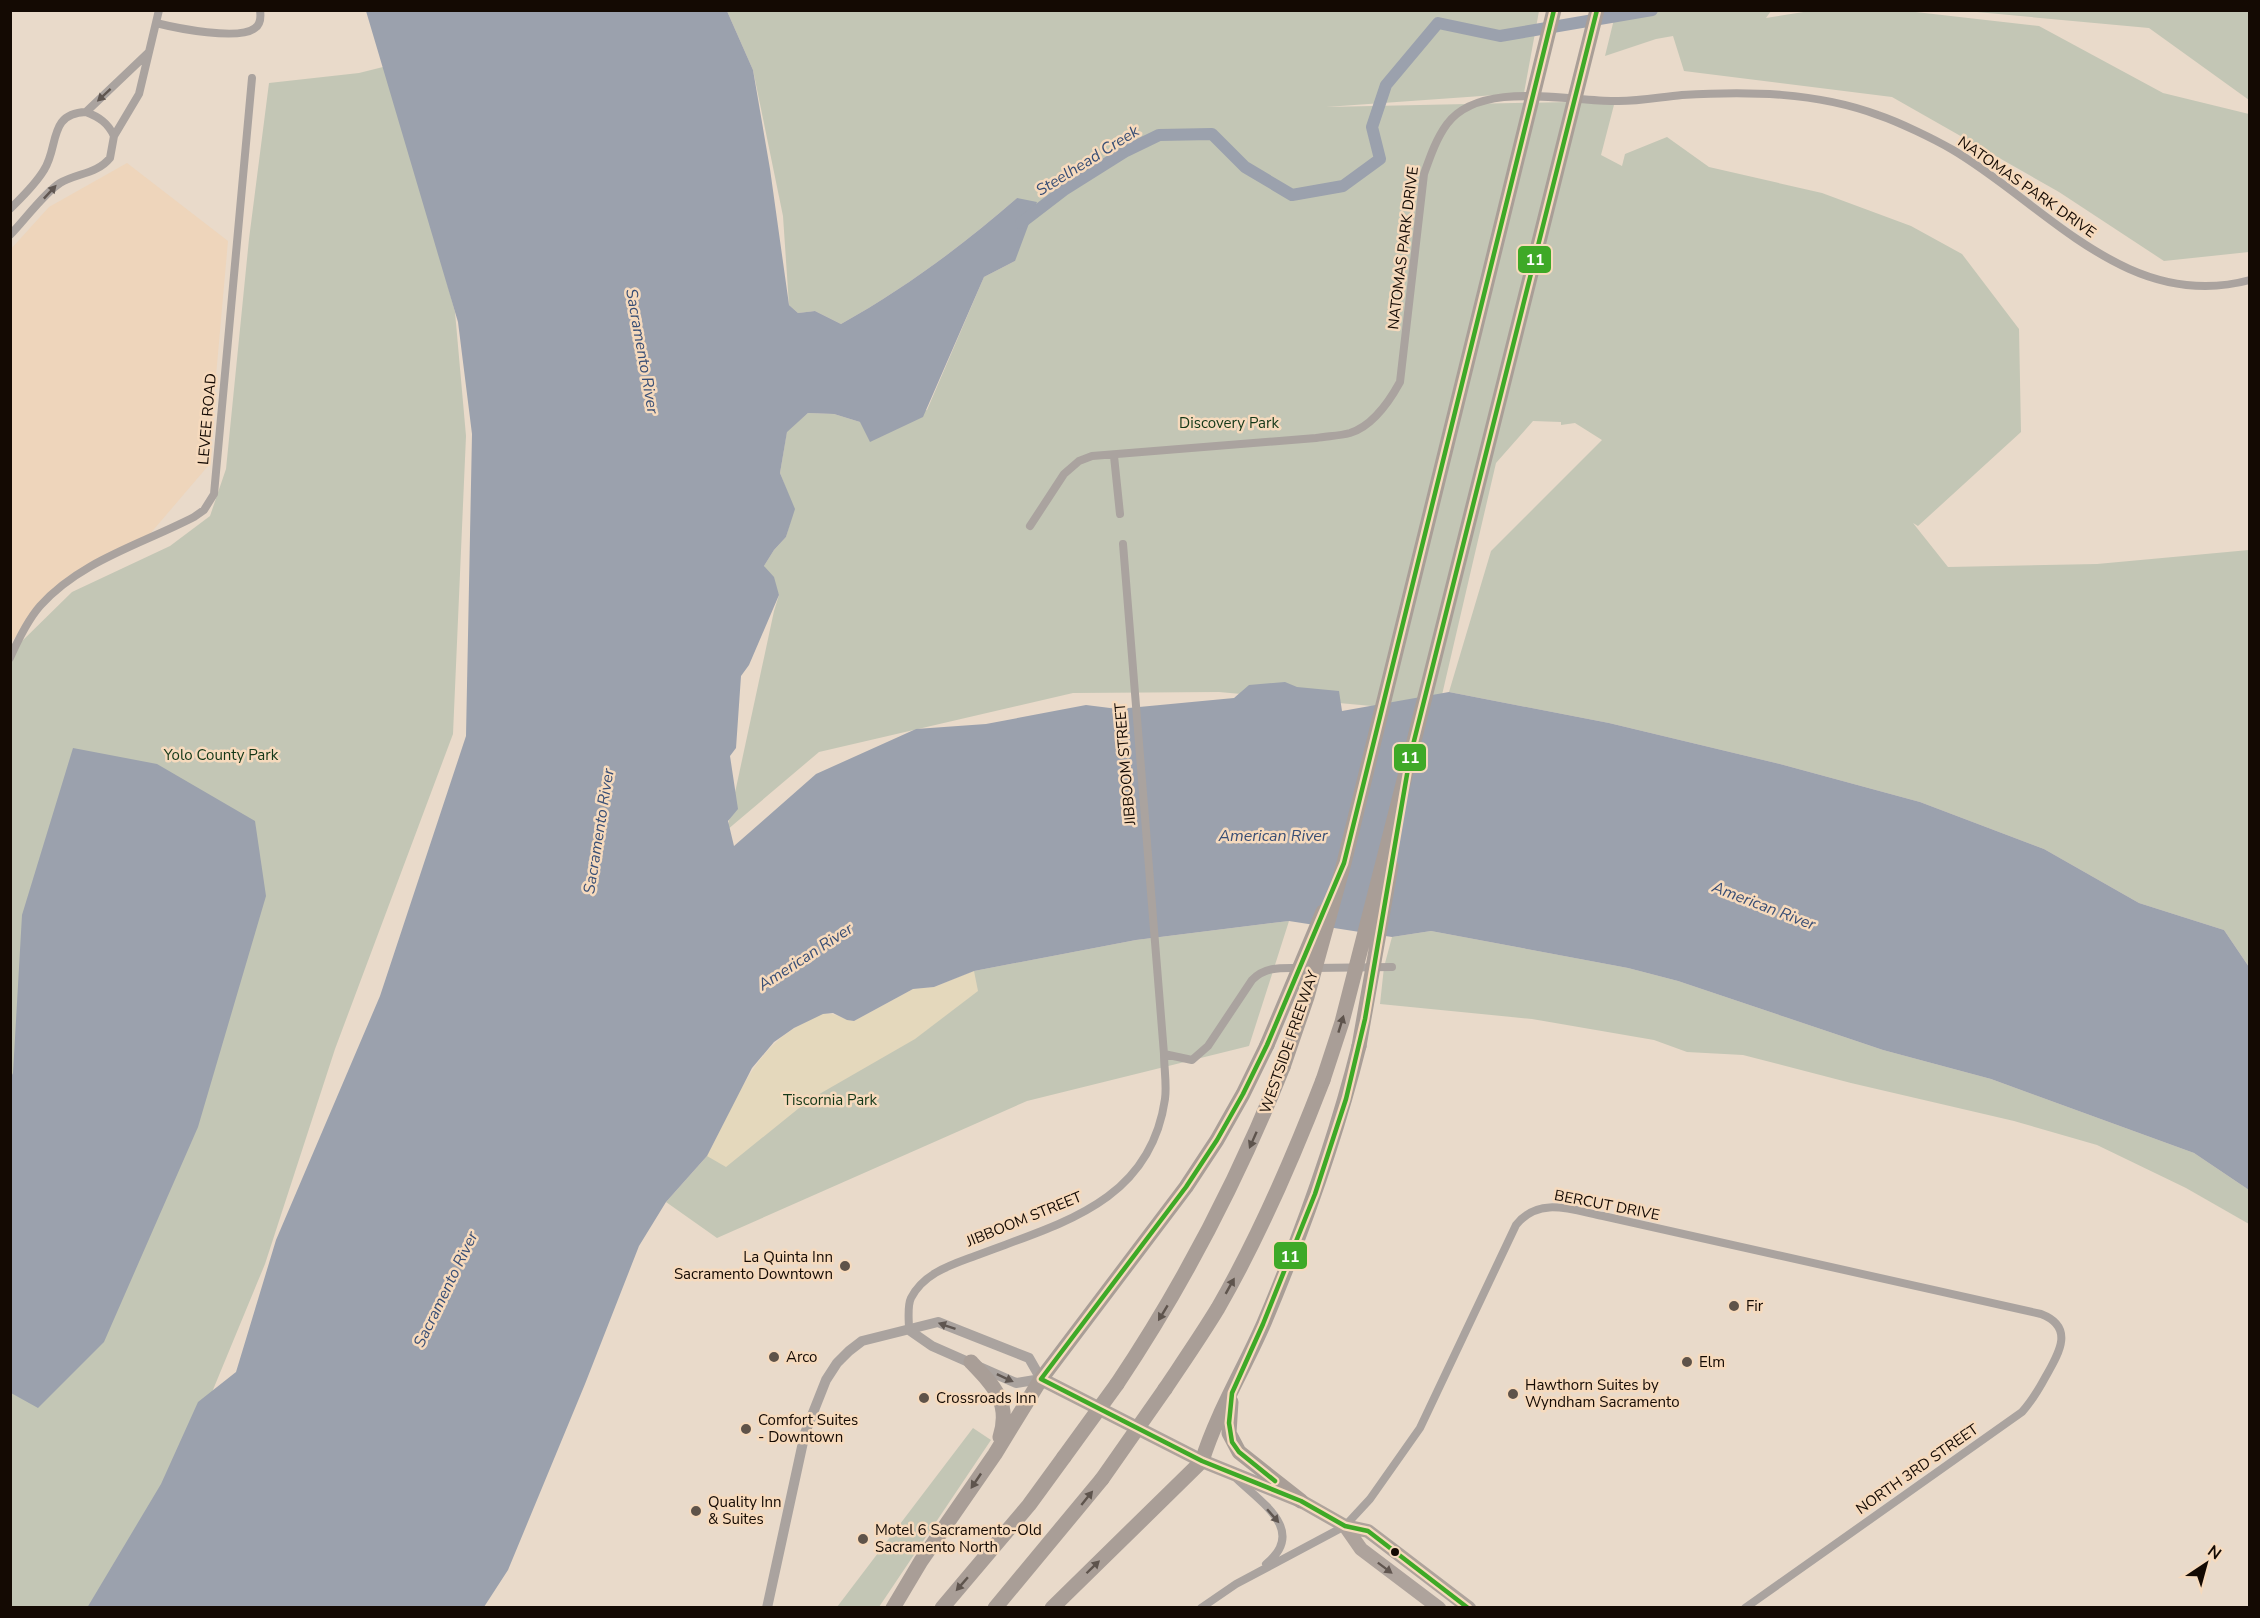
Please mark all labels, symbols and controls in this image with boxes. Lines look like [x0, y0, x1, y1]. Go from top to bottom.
one-way arrow [97, 88, 112, 102]
water label: Steelhead Creek [1032, 120, 1144, 201]
street label: NATOMAS PARK DRIVE [1954, 132, 2100, 242]
street label: NATOMAS PARK DRIVE [1383, 165, 1423, 331]
one-way arrow [43, 186, 57, 200]
line badge: 11 [1517, 245, 1552, 274]
text: 11 [1525, 249, 1545, 271]
water label: Sacramento River [620, 287, 664, 417]
street label: LEVEE ROAD [193, 372, 221, 466]
park label: Discovery Park [1179, 413, 1279, 433]
street label: JIBBOOM STREET [1110, 702, 1140, 827]
line badge: 11 [1393, 743, 1427, 772]
park label: Yolo County Park [163, 745, 279, 765]
text: 11 [1400, 747, 1420, 769]
water label: Sacramento River [578, 766, 620, 895]
water label: American River [1217, 825, 1329, 847]
water label: American River [1708, 876, 1820, 936]
water label: American River [753, 917, 858, 996]
street label: WESTSIDE FREEWAY [1255, 967, 1323, 1116]
one-way arrow [1337, 1015, 1346, 1033]
park label: Tiscornia Park [783, 1090, 877, 1110]
one-way arrow [1248, 1132, 1257, 1149]
street label: BERCUT DRIVE [1553, 1185, 1661, 1225]
street label: JIBBOOM STREET [962, 1187, 1085, 1252]
water label: Sacramento River [408, 1227, 484, 1351]
line badge: 11 [1273, 1241, 1308, 1270]
text: 11 [1280, 1246, 1300, 1268]
place label: La Quinta Inn Sacramento Downtown [674, 1247, 833, 1284]
marker: La Quinta Inn Sacramento Downtown [838, 1259, 852, 1273]
one-way arrow [1225, 1277, 1235, 1294]
place label: Fir [1746, 1296, 1764, 1316]
marker: Fir [1727, 1299, 1741, 1313]
one-way arrow [1158, 1305, 1169, 1321]
one-way arrow [938, 1320, 956, 1330]
place label: Arco [786, 1347, 817, 1367]
marker: Arco [767, 1350, 781, 1364]
place label: Elm [1699, 1352, 1725, 1372]
marker: Elm [1680, 1355, 1694, 1369]
one-way arrow [997, 1373, 1014, 1382]
place label: Hawthorn Suites by Wyndham Sacramento [1525, 1375, 1679, 1412]
marker: Hawthorn Suites by Wyndham Sacramento [1506, 1387, 1520, 1401]
place label: Crossroads Inn [936, 1388, 1036, 1408]
marker: Crossroads Inn [917, 1391, 931, 1405]
place label: Comfort Suites - Downtown [758, 1410, 858, 1447]
street label: NORTH 3RD STREET [1852, 1419, 1982, 1519]
marker: Comfort Suites - Downtown [739, 1422, 753, 1436]
one-way arrow [970, 1473, 982, 1489]
one-way arrow [1080, 1490, 1093, 1506]
place label: Quality Inn & Suites [708, 1492, 782, 1529]
marker: Quality Inn & Suites [689, 1504, 703, 1518]
one-way arrow [1267, 1508, 1280, 1524]
place label: Motel 6 Sacramento-Old Sacramento North [875, 1520, 1042, 1557]
marker: Motel 6 Sacramento-Old Sacramento North [856, 1532, 870, 1546]
north arrow [2176, 1534, 2236, 1594]
text: N [2203, 1540, 2226, 1565]
unlabelled marker [1389, 1546, 1401, 1558]
one-way arrow [1086, 1560, 1100, 1574]
one-way arrow [1377, 1561, 1393, 1574]
one-way arrow [956, 1576, 969, 1591]

